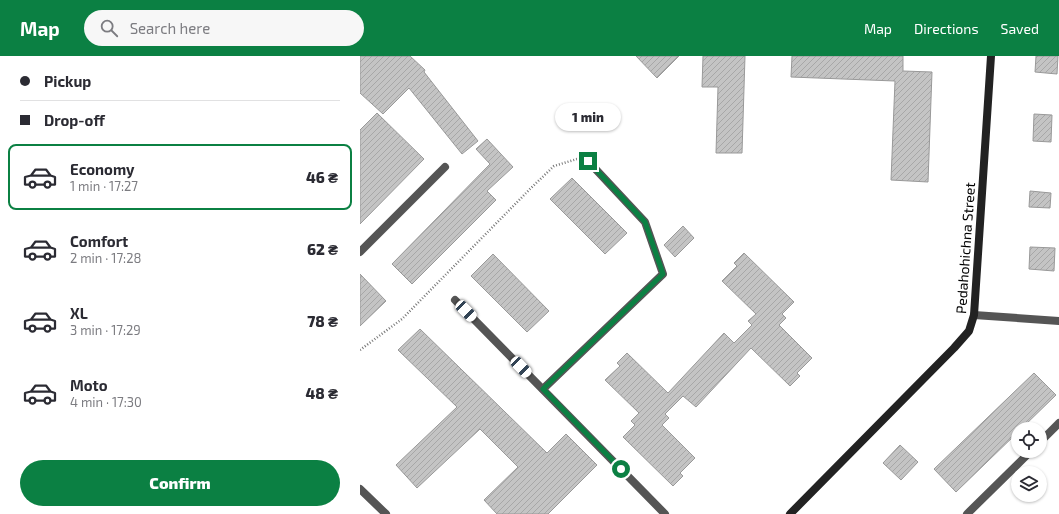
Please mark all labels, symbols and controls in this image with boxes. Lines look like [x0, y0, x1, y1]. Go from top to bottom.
search box [84, 10, 364, 46]
text: Map [20, 17, 60, 40]
icon: search [98, 17, 120, 39]
text: Search here [130, 19, 210, 37]
text: Map [864, 20, 892, 37]
text: Directions [914, 20, 979, 37]
text: Saved [1001, 20, 1039, 37]
text: Pickup [44, 72, 91, 90]
callout: 1 min [555, 103, 621, 131]
text: 1 min [572, 109, 604, 125]
text: Drop-off [44, 111, 105, 129]
route end [579, 152, 597, 170]
icon: car [22, 159, 58, 195]
text: Economy [70, 160, 135, 178]
text: 46 ₴ [306, 168, 338, 186]
text: 1 min · 17:27 [70, 178, 138, 194]
street label: Pedahohichna Street [952, 182, 978, 314]
icon: car [22, 231, 58, 267]
text: Comfort [70, 232, 128, 250]
text: 62 ₴ [307, 240, 338, 258]
text: 2 min · 17:28 [70, 250, 141, 266]
car [453, 298, 479, 324]
icon: car [22, 303, 58, 339]
text: XL [70, 304, 88, 322]
text: 78 ₴ [307, 312, 338, 330]
text: 3 min · 17:29 [70, 322, 141, 338]
car [508, 354, 534, 380]
icon: car [22, 375, 58, 411]
text: Moto [70, 376, 108, 394]
text: 48 ₴ [306, 384, 338, 402]
text: 4 min · 17:30 [70, 394, 142, 410]
map controls [1011, 422, 1047, 502]
button: locate [1011, 422, 1047, 458]
button: Confirm [20, 460, 340, 506]
route start [612, 460, 630, 478]
button: layers [1011, 466, 1047, 502]

